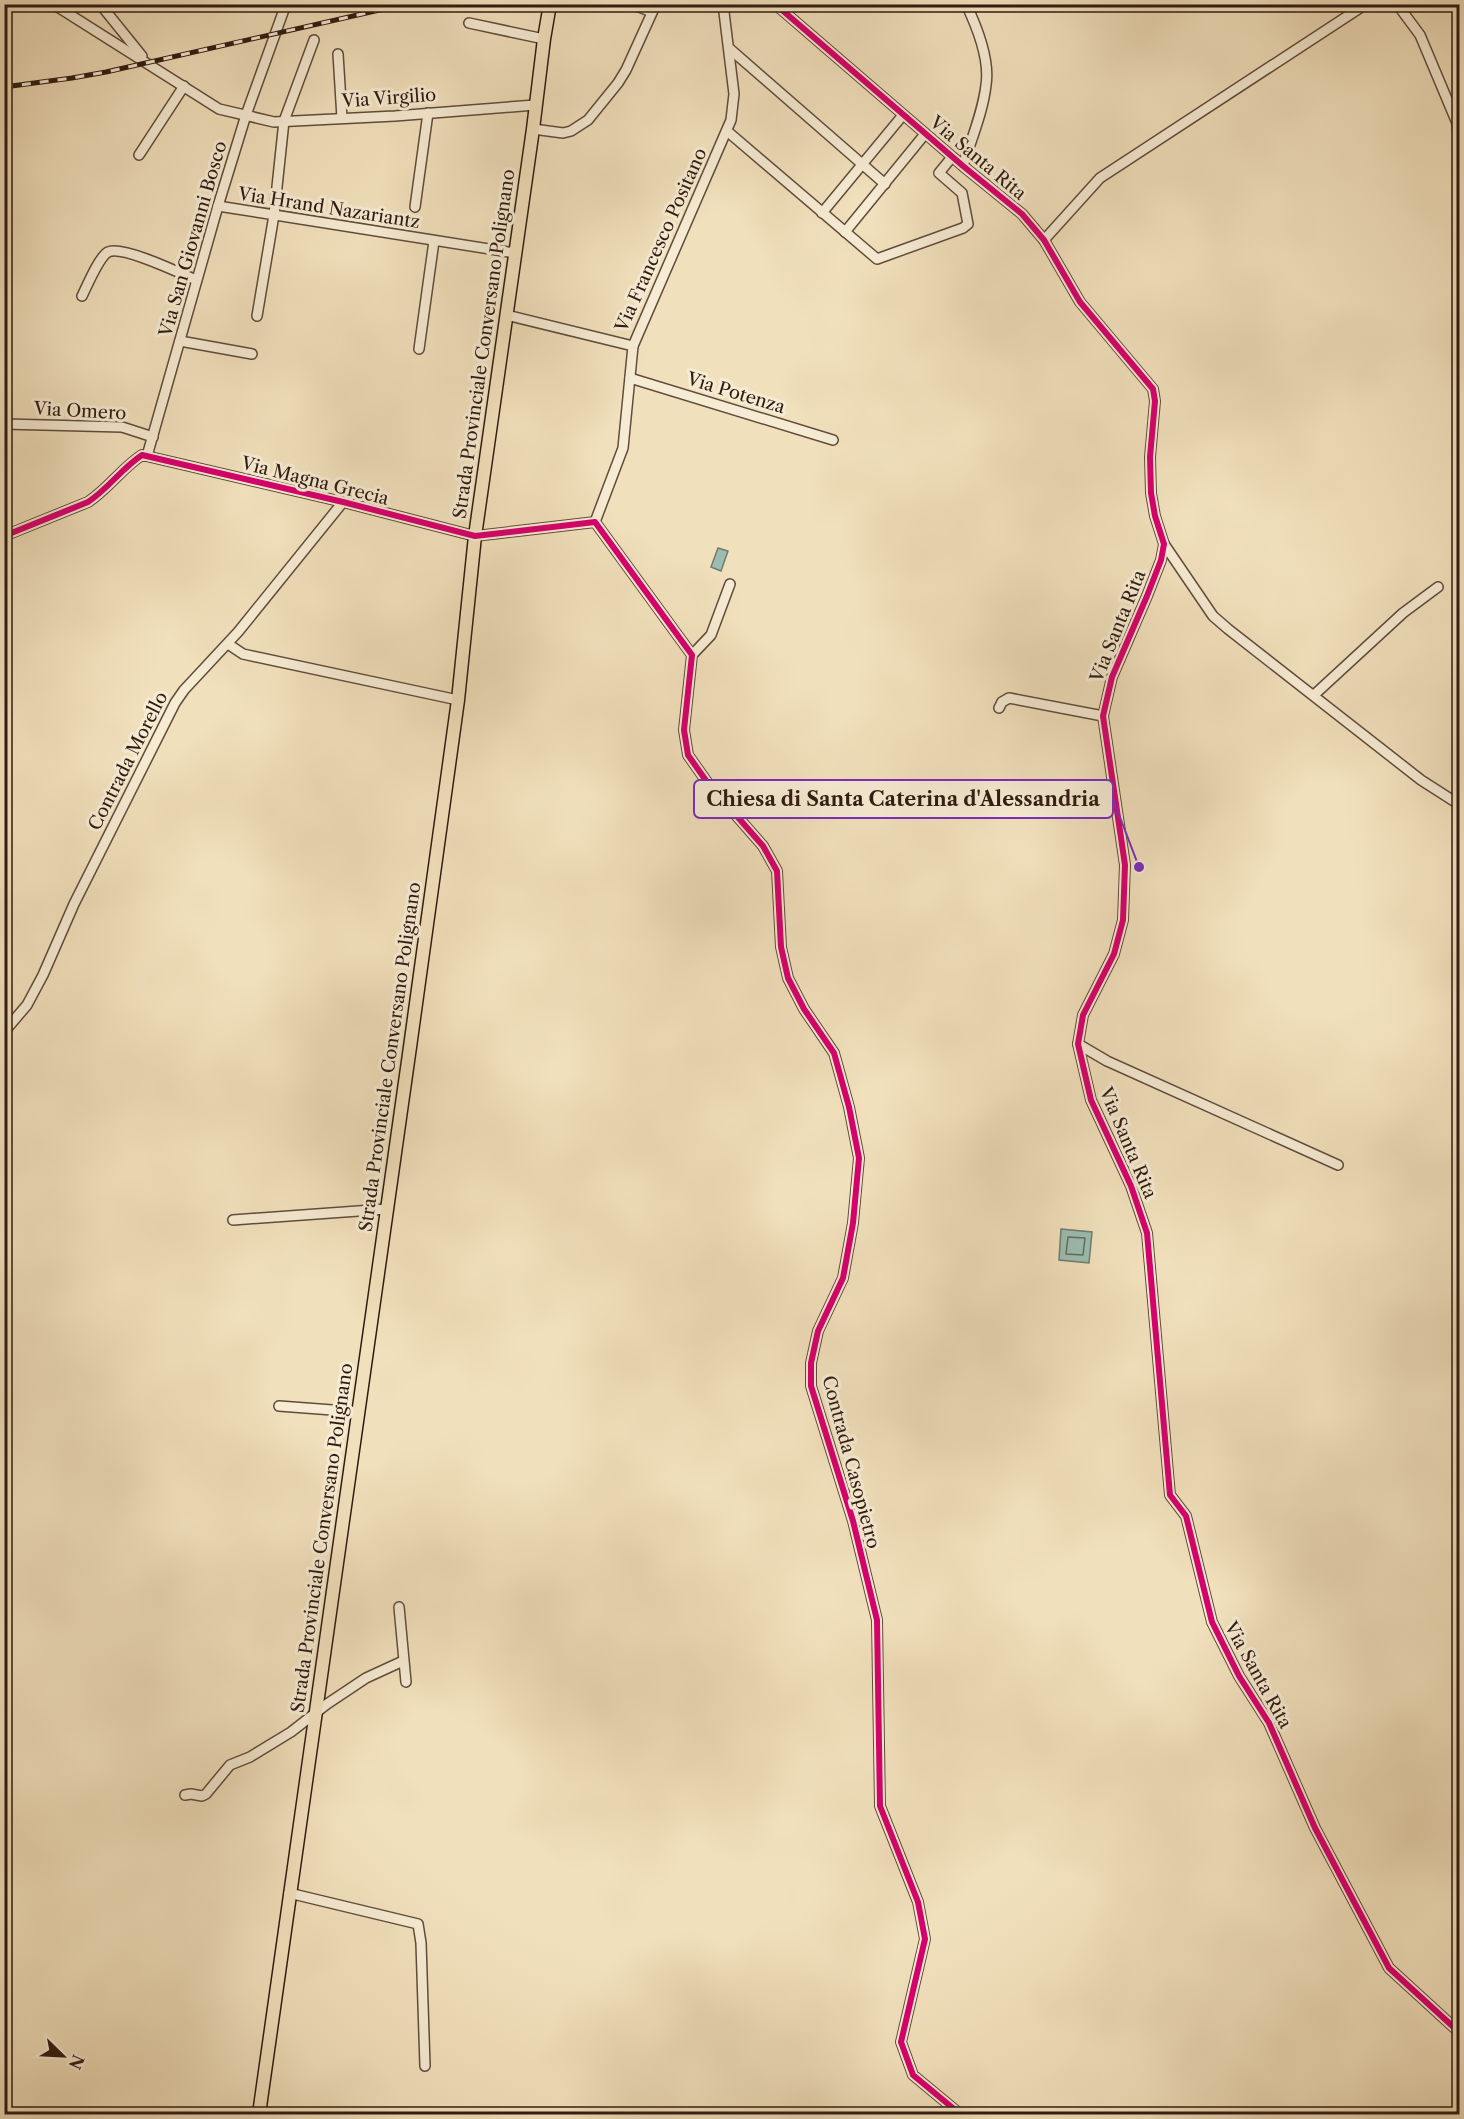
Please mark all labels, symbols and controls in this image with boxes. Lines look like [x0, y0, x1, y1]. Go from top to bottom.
street label: Via Virgilio [340, 84, 437, 112]
street label: Via Santa Rita [925, 111, 1031, 205]
street label: Via San Giovanni Bosco [154, 139, 232, 340]
street label: Via Francesco Positano [610, 145, 712, 336]
street label: Strada Provinciale Conversano Polignano [449, 168, 519, 520]
street label: Via Hrand Nazariantz [235, 183, 422, 233]
street label: Via Potenza [683, 367, 788, 419]
street label: Via Omero [32, 398, 127, 424]
street label: Via Magna Grecia [238, 452, 392, 510]
street label: Via Santa Rita [1085, 566, 1151, 686]
street label: Contrada Morello [84, 688, 172, 834]
callout: Chiesa di Santa Caterina d'Alessandria [694, 780, 1113, 818]
text: Chiesa di Santa Caterina d'Alessandria [706, 787, 1100, 811]
street label: Strada Provinciale Conversano Polignano [355, 881, 425, 1233]
street label: Via Santa Rita [1094, 1083, 1162, 1202]
street label: Strada Provinciale Conversano Polignano [287, 1362, 357, 1714]
street label: Contrada Casopietro [817, 1373, 885, 1551]
street label: Via Santa Rita [1219, 1617, 1297, 1733]
north arrow [33, 2026, 93, 2086]
text: N [65, 2052, 89, 2073]

